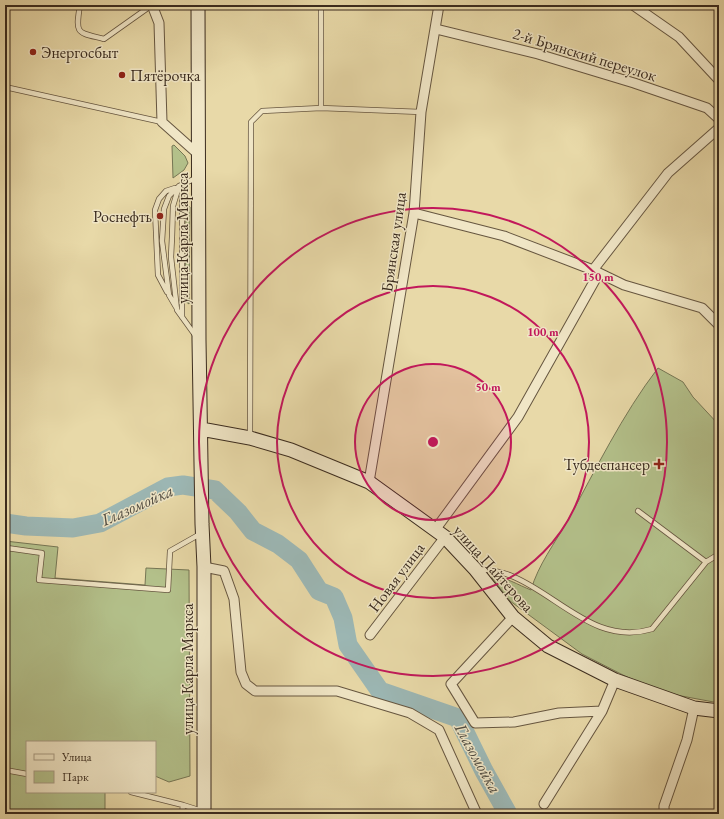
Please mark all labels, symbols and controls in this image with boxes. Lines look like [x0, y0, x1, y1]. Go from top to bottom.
street label: 2-й Брянский переулок [510, 23, 660, 86]
place label: Энергосбыт [41, 42, 119, 63]
marker: Энергосбыт [28, 47, 38, 57]
place label: Пятёрочка [130, 65, 201, 86]
marker: Пятёрочка [117, 70, 127, 80]
street label: улица Карла Маркса [172, 172, 193, 304]
street label: Брянская улица [376, 190, 411, 293]
place label: Роснефть [93, 206, 152, 227]
marker: Роснефть [155, 211, 165, 221]
text: 150 m [582, 269, 614, 285]
text: 100 m [527, 324, 559, 340]
text: 50 m [475, 379, 501, 395]
centre of rings [426, 435, 440, 449]
place label: Тубдеспансер [564, 454, 650, 475]
marker: Тубдеспансер [653, 458, 665, 470]
water label: Глазомойка [96, 479, 177, 531]
street label: улица Пайтерова [449, 520, 539, 617]
street label: Новая улица [363, 538, 430, 616]
street label: улица Карла Маркса [177, 603, 198, 735]
water label: Глазомойка [449, 718, 506, 797]
legend [26, 741, 156, 793]
text: Улица [61, 749, 92, 765]
text: Парк [62, 769, 89, 785]

